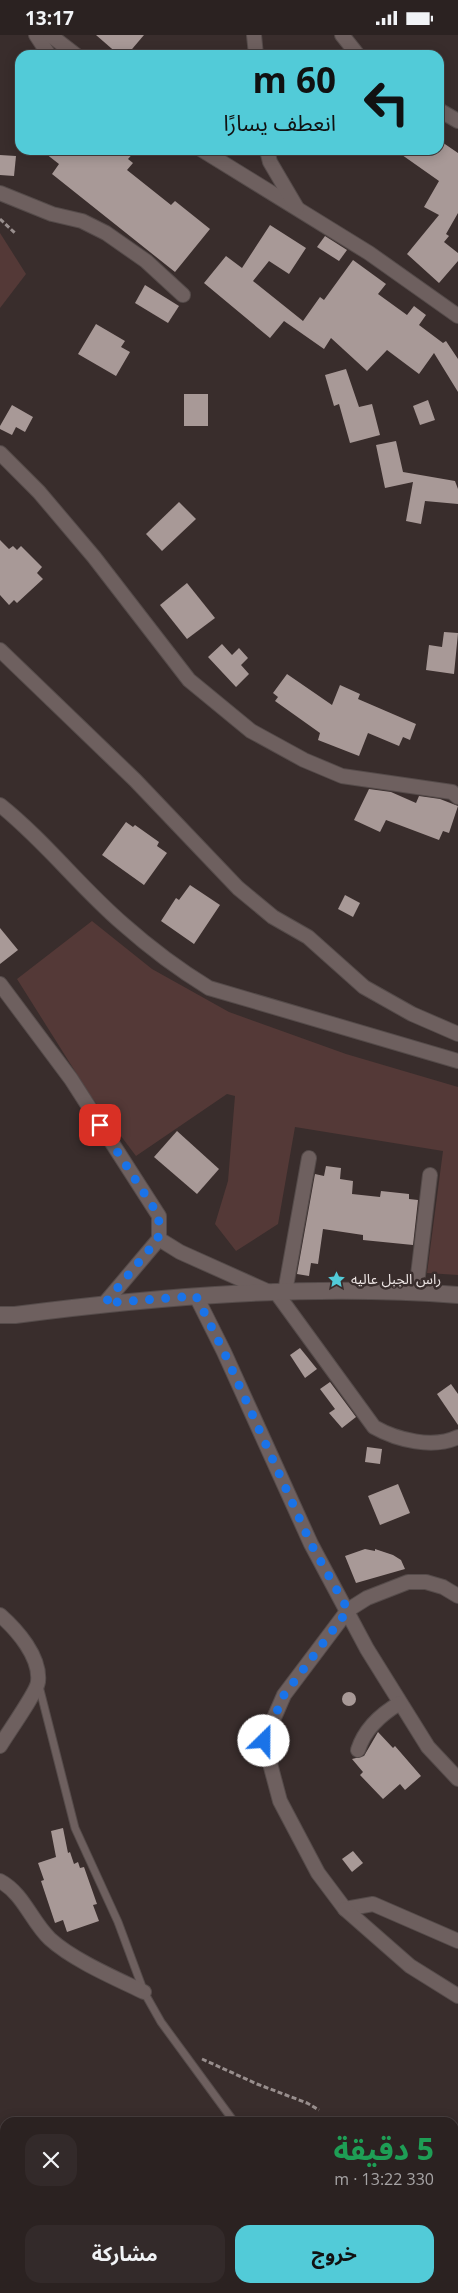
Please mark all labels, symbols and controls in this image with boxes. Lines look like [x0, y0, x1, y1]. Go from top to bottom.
text: 13:17 [25, 5, 74, 31]
text: 60 m [253, 56, 336, 103]
icon: left [354, 70, 419, 135]
text: انعطف يسارًا [223, 107, 336, 137]
pin [79, 1104, 121, 1146]
icon: arrive [86, 1111, 114, 1139]
place icon: راس الجبل عاليه [327, 1269, 347, 1289]
place label: راس الجبل عاليه [351, 1269, 441, 1288]
position arrow [237, 1714, 289, 1766]
text: 5 دقيقة [334, 2128, 434, 2169]
button: close [25, 2134, 77, 2186]
text: 330 m · 13:22 [334, 2168, 434, 2190]
button: مشاركة [25, 2225, 225, 2283]
button: خروج [235, 2225, 434, 2283]

